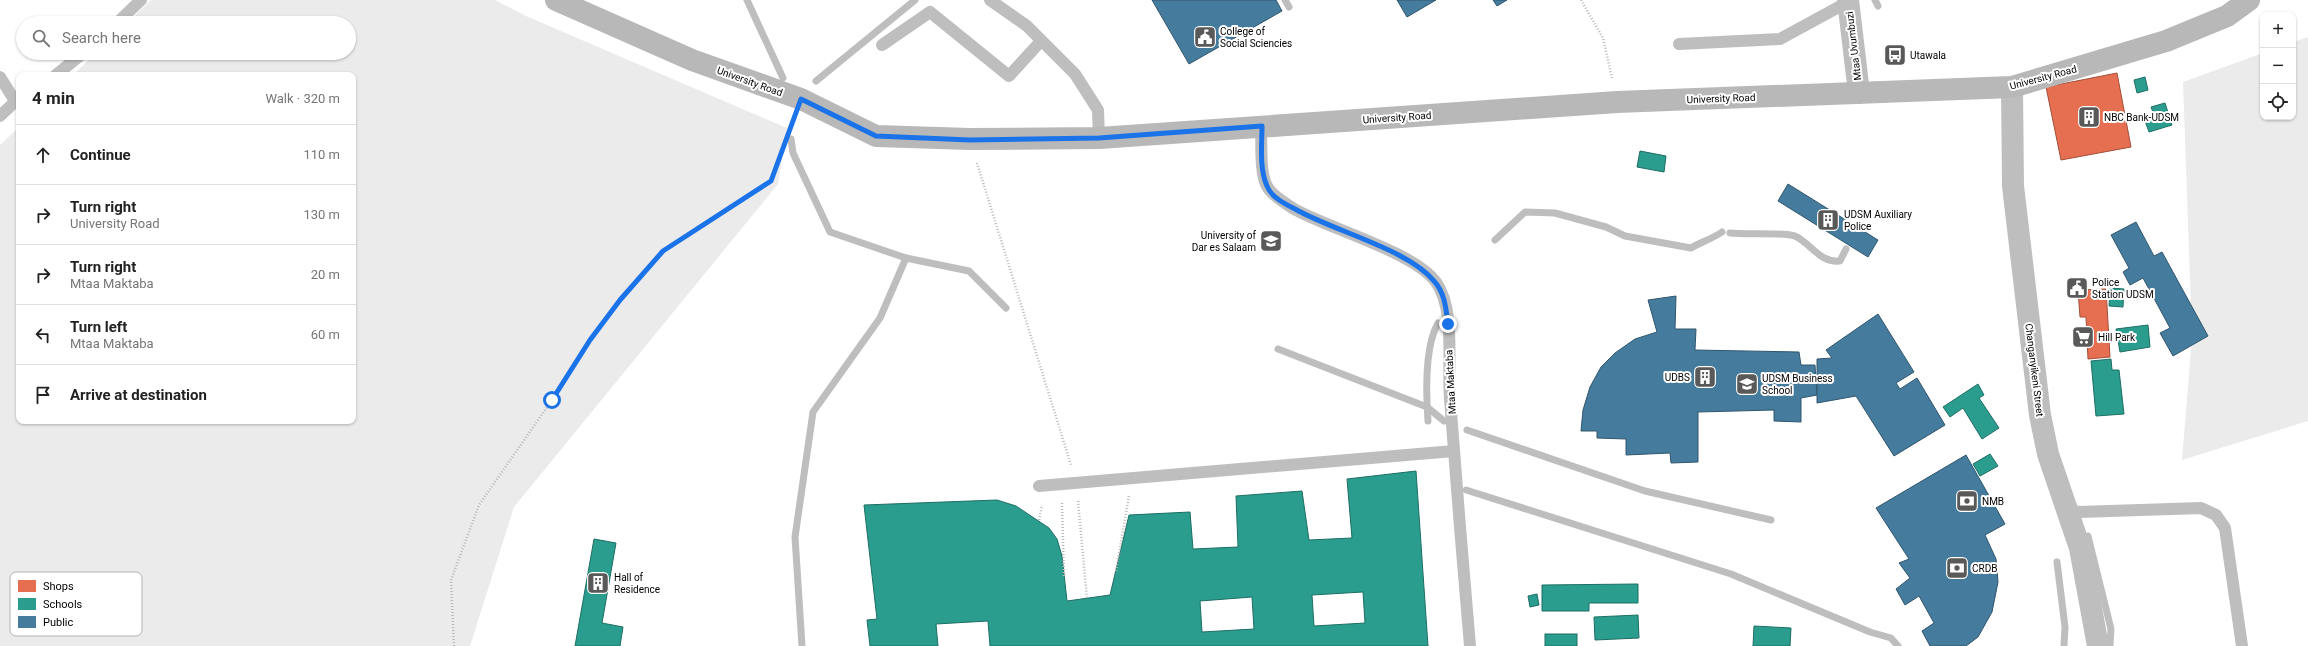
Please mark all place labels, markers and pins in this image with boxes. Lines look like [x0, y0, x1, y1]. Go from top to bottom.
public building icon: College of Social Sciencies [1192, 24, 1218, 50]
place label: College of Social Sciencies [1220, 26, 1292, 49]
bus stop icon: Utawala [1882, 42, 1908, 68]
place label: Utawala [1910, 50, 1946, 61]
building icon: NBC Bank-UDSM [2076, 104, 2102, 130]
place label: NBC Bank-UDSM [2104, 112, 2179, 123]
building icon: UDSM Auxiliary Police [1815, 207, 1841, 233]
place label: UDSM Auxiliary Police [1844, 209, 1912, 232]
school or university icon: University of Dar es Salaam [1258, 228, 1284, 254]
place label: University of Dar es Salaam [1192, 230, 1257, 253]
public building icon: Police Station UDSM [2064, 275, 2090, 301]
place label: Police Station UDSM [2092, 277, 2154, 300]
supermarket icon: Hill Park [2070, 324, 2096, 350]
place label: Hill Park [2098, 332, 2136, 343]
building icon: UDBS [1692, 364, 1718, 390]
school or university icon: UDSM Business School [1734, 371, 1760, 397]
place label: UDBS [1665, 372, 1690, 383]
place label: UDSM Business School [1762, 373, 1833, 396]
bank icon: NMB [1954, 488, 1980, 514]
place label: NMB [1982, 496, 2004, 507]
bank icon: CRDB [1944, 555, 1970, 581]
place label: CRDB [1972, 563, 1997, 574]
building icon: Hall of Residence [585, 570, 611, 596]
place label: Hall of Residence [614, 572, 660, 595]

